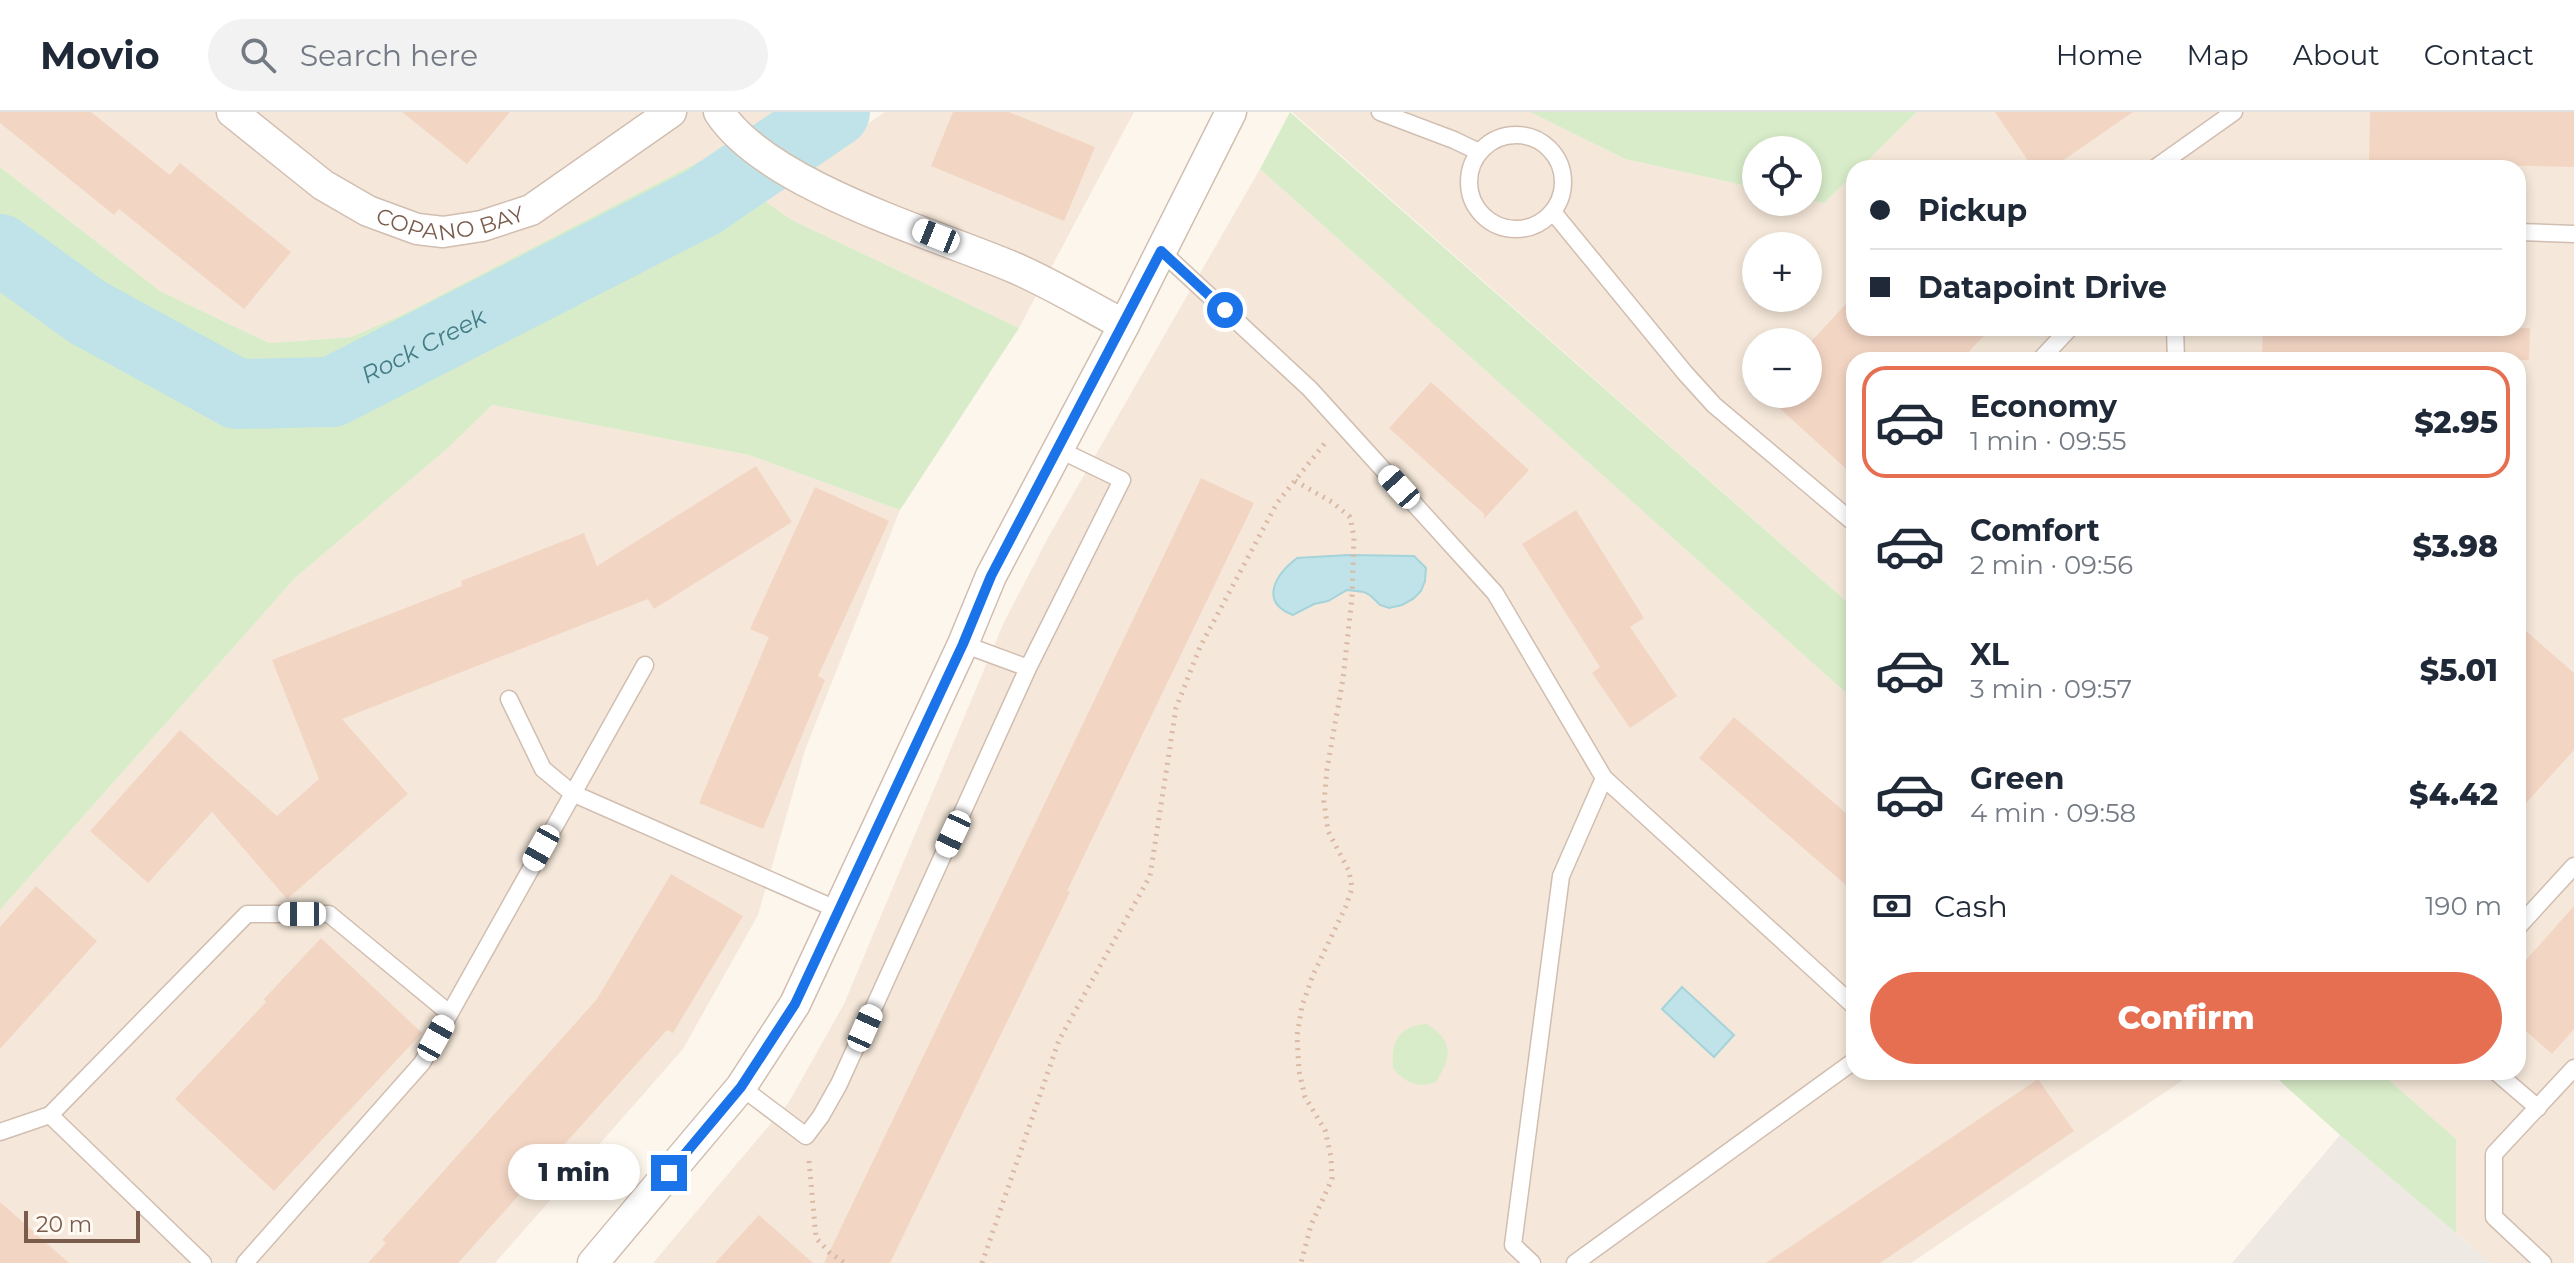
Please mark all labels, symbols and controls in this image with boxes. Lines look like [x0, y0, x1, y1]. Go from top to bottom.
search box [208, 19, 768, 91]
text: Movio [40, 32, 160, 79]
icon: search [236, 33, 280, 77]
text: Search here [300, 37, 478, 74]
text: Home [2056, 38, 2143, 72]
text: Map [2187, 38, 2249, 72]
text: About [2293, 38, 2380, 72]
text: Contact [2424, 38, 2534, 72]
map controls [1742, 136, 1822, 408]
button: locate [1742, 136, 1822, 216]
text: Pickup [1918, 192, 2027, 229]
street label: COPANO BAY [372, 200, 527, 246]
car [909, 216, 963, 256]
button: + [1742, 232, 1822, 312]
text: Datapoint Drive [1918, 269, 2167, 306]
route start [1207, 292, 1243, 328]
water label: Rock Creek [356, 300, 492, 389]
button: − [1742, 328, 1822, 408]
icon: car [1874, 386, 1946, 458]
text: Economy [1970, 388, 2117, 425]
text: $2.95 [2414, 404, 2498, 441]
text: 1 min · 09:55 [1970, 425, 2126, 457]
car [1374, 461, 1424, 513]
icon: car [1874, 510, 1946, 582]
text: Comfort [1970, 512, 2100, 549]
text: $3.98 [2413, 528, 2498, 565]
text: 2 min · 09:56 [1970, 549, 2133, 581]
icon: car [1874, 634, 1946, 706]
text: XL [1970, 636, 2009, 673]
text: $5.01 [2420, 652, 2498, 689]
text: 3 min · 09:57 [1970, 673, 2132, 705]
icon: car [1874, 758, 1946, 830]
text: Green [1970, 760, 2064, 797]
text: $4.42 [2409, 776, 2498, 813]
text: 4 min · 09:58 [1970, 797, 2136, 829]
car [932, 807, 974, 861]
car [519, 821, 563, 875]
icon: cash [1870, 884, 1914, 928]
text: Cash [1934, 888, 2008, 925]
text: 190 m [2425, 890, 2502, 922]
car [278, 902, 326, 926]
button: Confirm [1870, 972, 2502, 1064]
car [844, 1001, 886, 1055]
car [414, 1011, 458, 1065]
callout: 1 min [509, 1145, 641, 1201]
route end [651, 1155, 687, 1191]
text: 1 min [538, 1156, 610, 1188]
scale bar [24, 1207, 140, 1243]
text: 20 m [36, 1211, 92, 1238]

